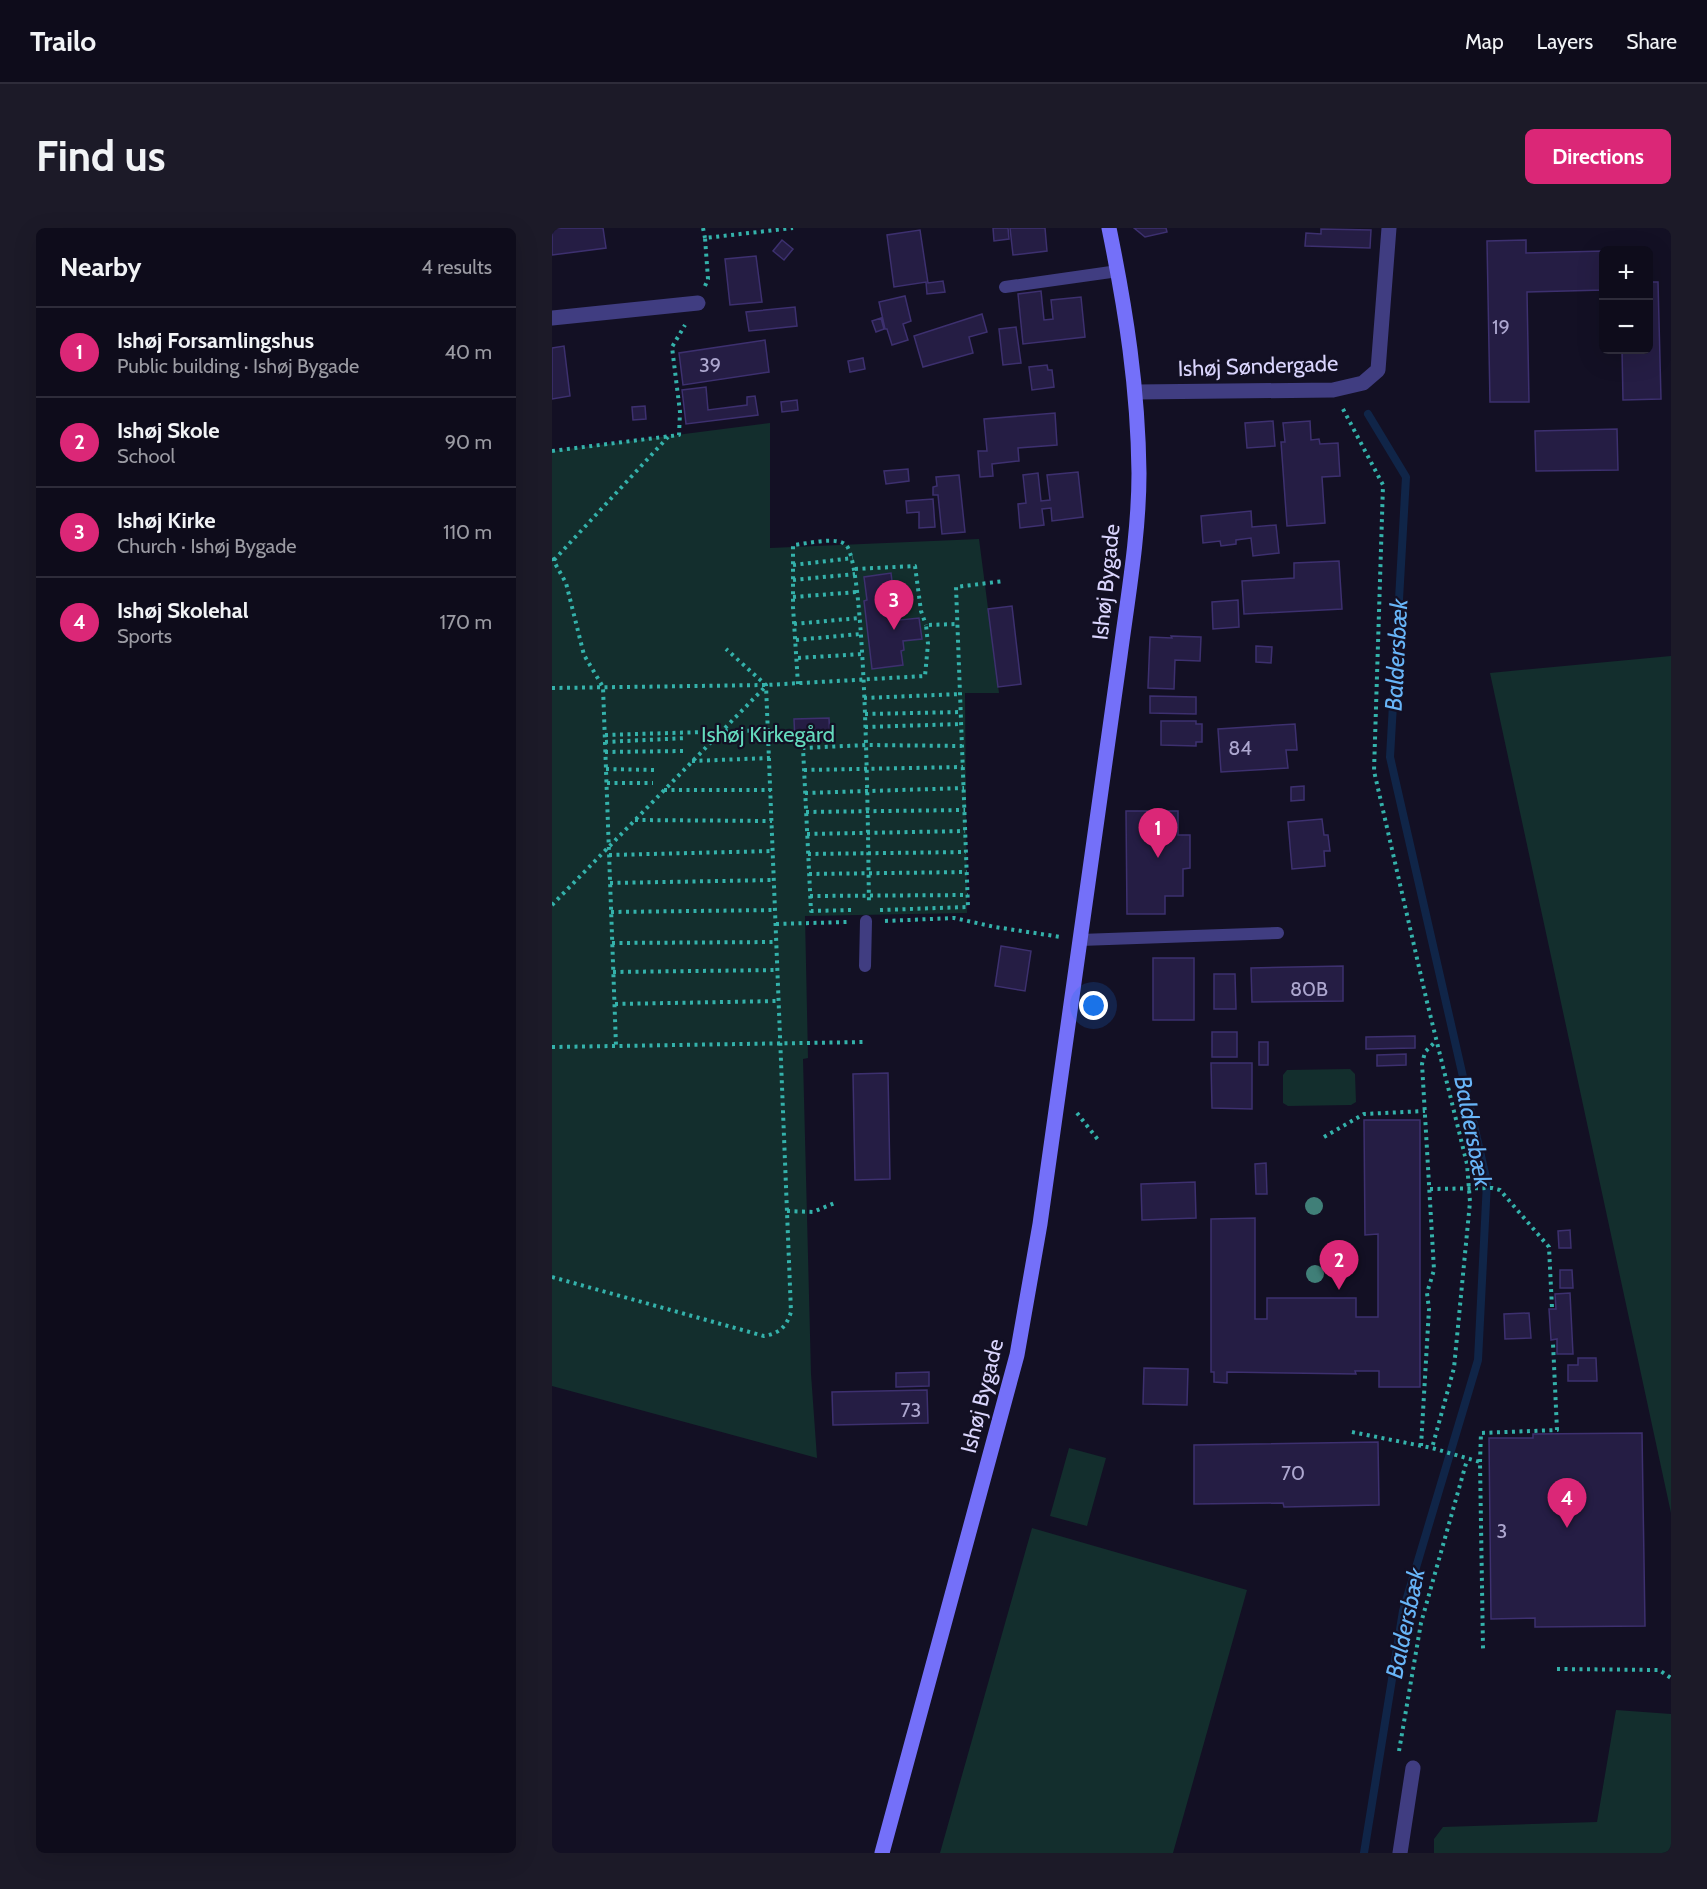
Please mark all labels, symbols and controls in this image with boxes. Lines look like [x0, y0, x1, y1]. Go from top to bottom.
text: Trailo [30, 24, 96, 58]
text: Map [1465, 29, 1504, 54]
text: Layers [1537, 29, 1593, 54]
text: Share [1626, 29, 1677, 54]
button: Directions [1525, 129, 1671, 184]
text: Find us [36, 130, 165, 182]
map controls [1599, 246, 1653, 354]
button: + [1599, 246, 1653, 300]
text: Nearby [60, 251, 141, 283]
text: 4 results [421, 255, 492, 279]
button: − [1599, 300, 1653, 354]
house number: 19 [1492, 315, 1510, 339]
text: Ishøj Forsamlingshus [117, 327, 314, 354]
text: 1 [76, 340, 83, 364]
text: 40 m [444, 340, 492, 364]
street label: Ishøj Søndergade [1177, 350, 1339, 382]
house number: 39 [699, 353, 721, 377]
text: Public building · Ishøj Bygade [117, 354, 359, 378]
text: Ishøj Skole [117, 417, 220, 444]
text: 2 [74, 430, 85, 454]
text: 90 m [445, 430, 492, 454]
text: School [117, 444, 175, 468]
text: Ishøj Kirke [117, 507, 216, 534]
text: 3 [74, 520, 85, 544]
text: 110 m [443, 520, 492, 544]
street label: Ishøj Bygade [1086, 523, 1126, 641]
text: Church · Ishøj Bygade [117, 534, 297, 558]
pin: 3 [874, 580, 914, 630]
text: Ishøj Skolehal [117, 597, 248, 624]
water label: Baldersbæk [1379, 597, 1413, 712]
text: 4 [73, 610, 86, 634]
text: 170 m [440, 610, 492, 634]
text: Sports [117, 624, 172, 648]
park label: Ishøj Kirkegård [701, 721, 835, 748]
house number: 84 [1228, 736, 1252, 760]
pin: 1 [1138, 808, 1178, 858]
house number: 80B [1290, 977, 1328, 1001]
your location [1079, 991, 1108, 1020]
water label: Baldersbæk [1448, 1073, 1498, 1190]
pin: 2 [1320, 1240, 1358, 1290]
street label: Ishøj Bygade [955, 1336, 1009, 1456]
house number: 73 [901, 1398, 921, 1422]
house number: 70 [1281, 1461, 1305, 1485]
pin: 4 [1548, 1478, 1586, 1528]
house number: 3 [1497, 1519, 1507, 1543]
water label: Baldersbæk [1379, 1564, 1431, 1681]

